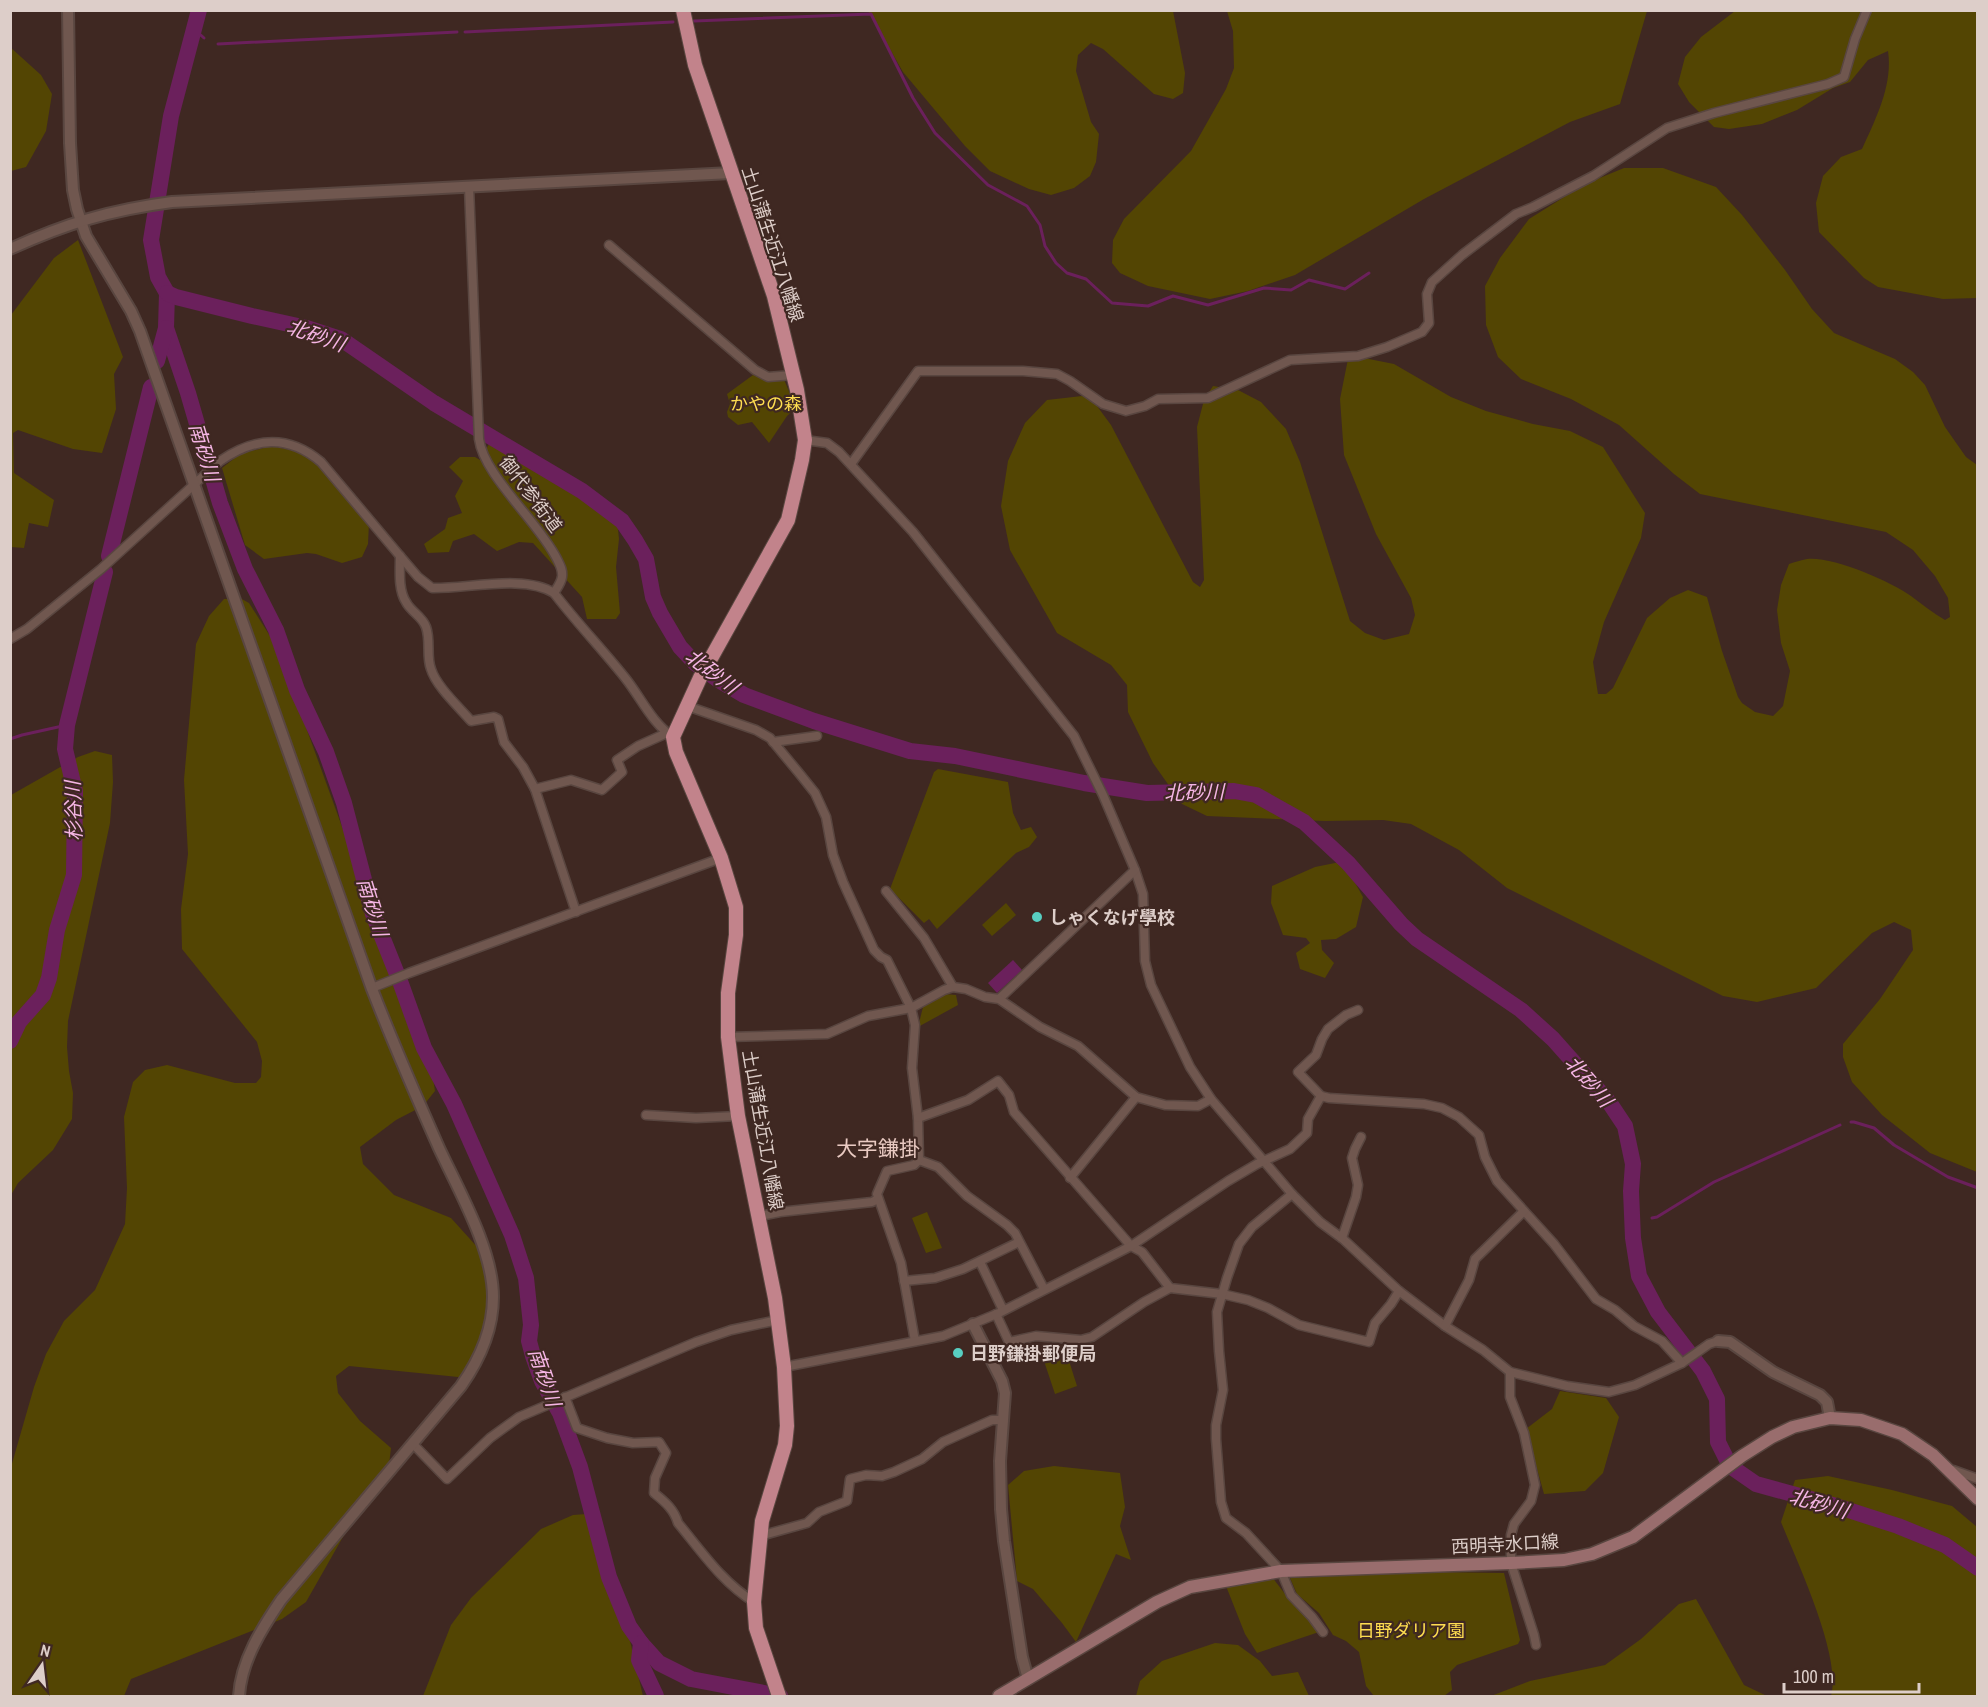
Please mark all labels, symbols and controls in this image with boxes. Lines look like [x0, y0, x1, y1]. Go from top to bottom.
street label: 土山蒲生近江八幡線 [736, 163, 810, 325]
water label: 北砂川 [283, 312, 351, 358]
park label: かやの森 [730, 391, 802, 416]
water label: 南砂川 [183, 419, 227, 487]
street label: 御代参街道 [494, 451, 568, 537]
water label: 北砂川 [680, 642, 746, 701]
water label: 北砂川 [1164, 778, 1226, 806]
water label: 杉谷川 [58, 779, 88, 841]
water label: 南砂川 [351, 874, 395, 942]
place label: しゃくなげ學校 [1049, 905, 1175, 930]
marker: しゃくなげ學校 [1030, 910, 1044, 924]
street label: 土山蒲生近江八幡線 [737, 1048, 789, 1212]
water label: 北砂川 [1559, 1050, 1620, 1114]
district label: 大字鎌掛 [836, 1134, 920, 1163]
place label: 日野鎌掛郵便局 [970, 1341, 1096, 1366]
water label: 南砂川 [522, 1344, 568, 1412]
marker: 日野鎌掛郵便局 [951, 1346, 965, 1360]
water label: 北砂川 [1786, 1482, 1853, 1525]
street label: 西明寺水口線 [1450, 1529, 1560, 1559]
park label: 日野ダリア園 [1357, 1618, 1465, 1643]
north arrow [12, 1635, 72, 1695]
text: N [38, 1639, 53, 1662]
scale bar [1784, 1656, 1919, 1694]
text: 100 m [1793, 1664, 1834, 1689]

